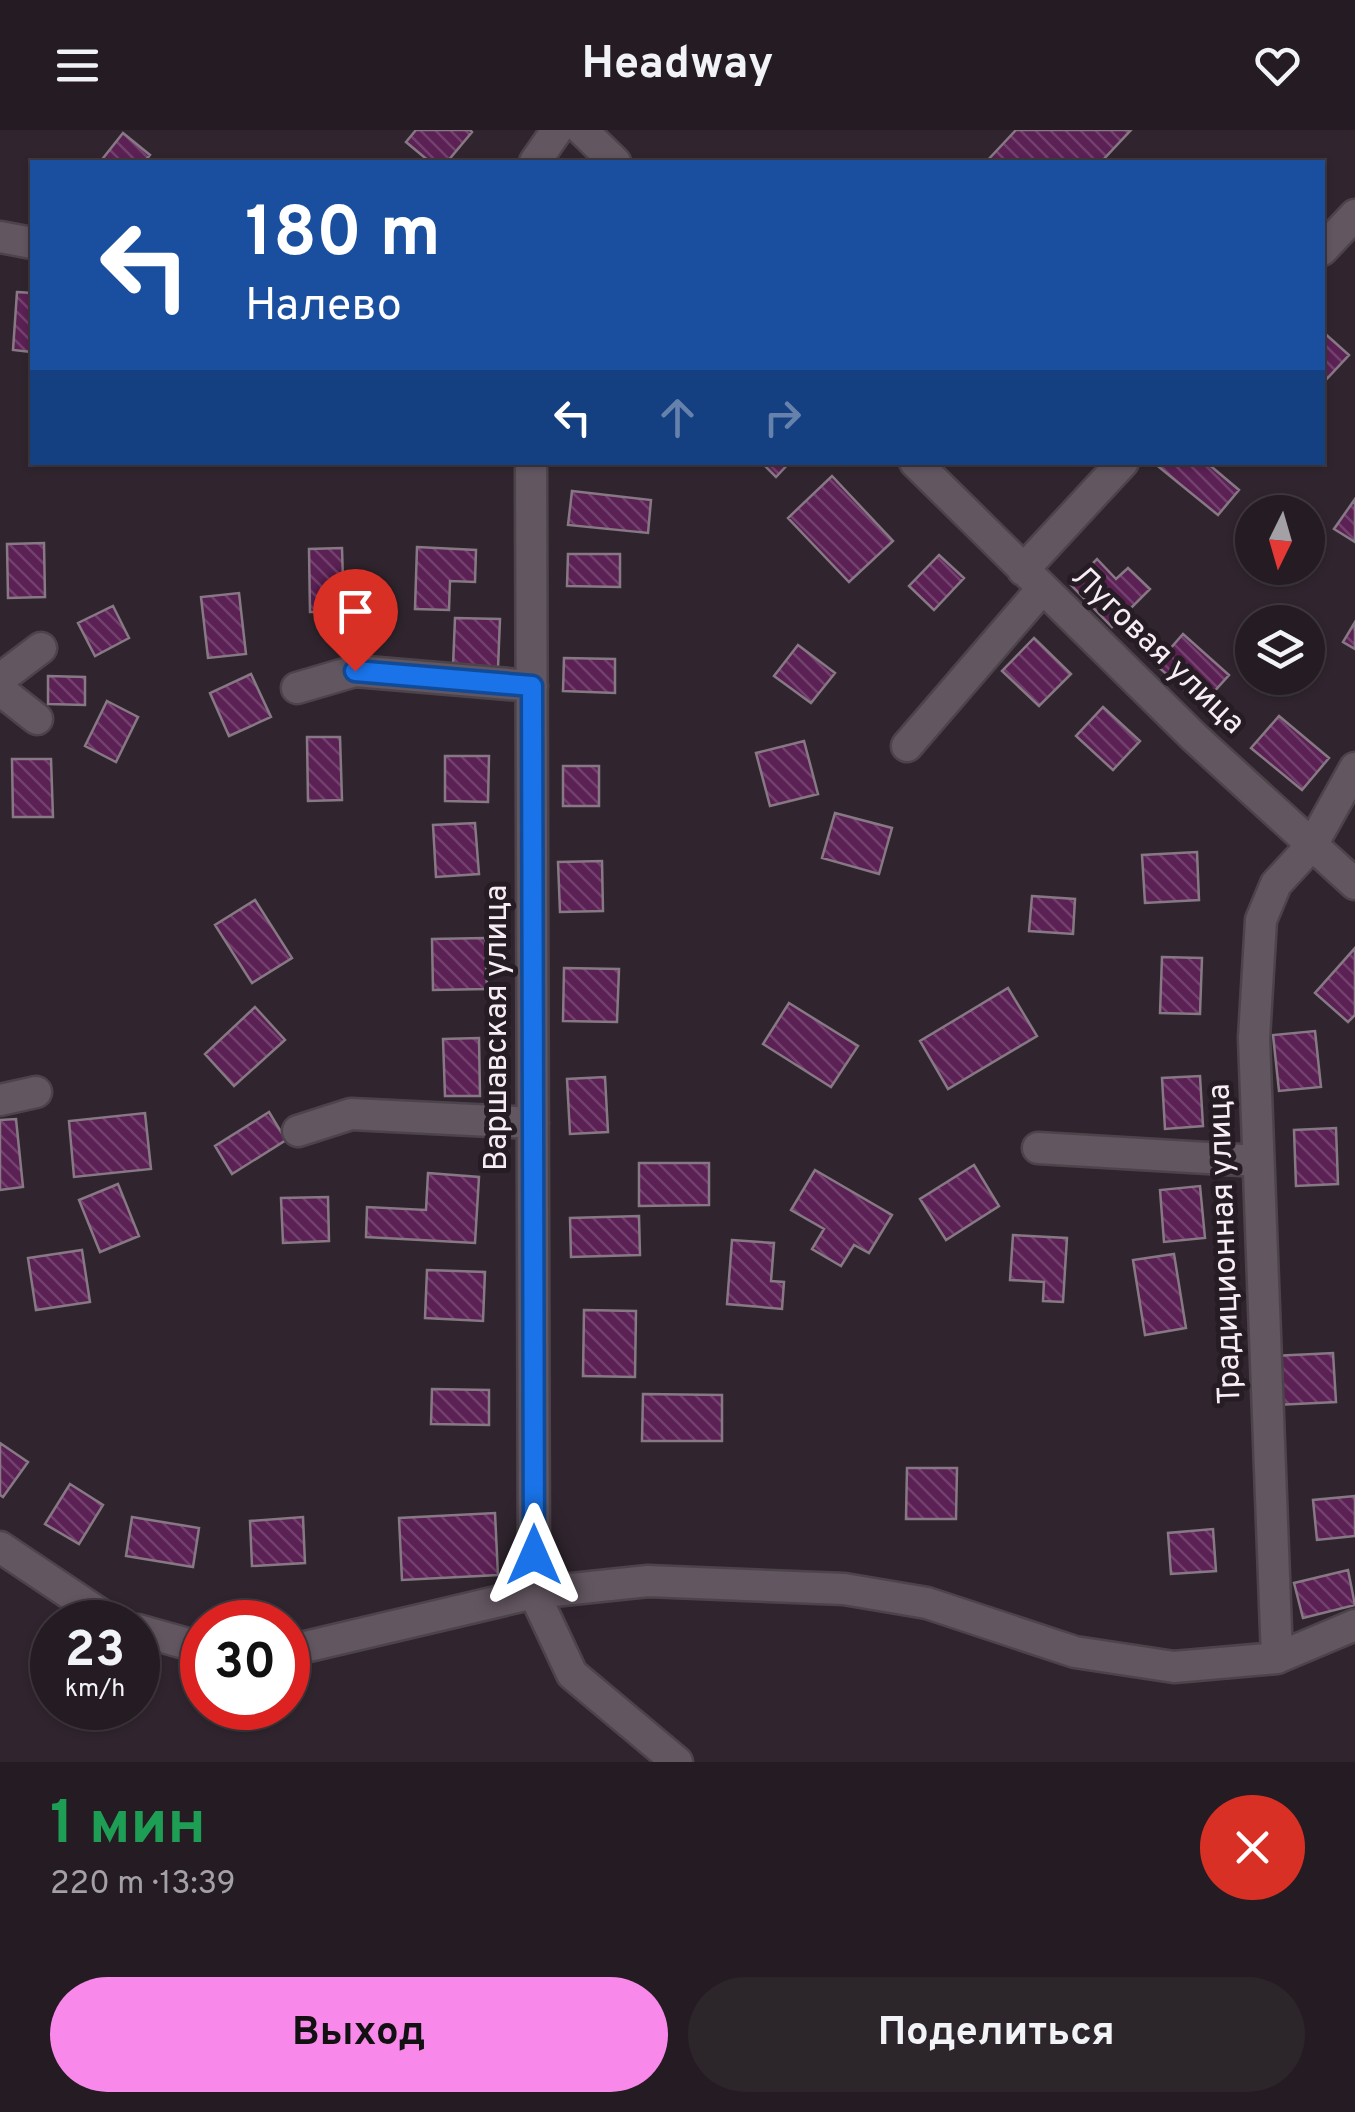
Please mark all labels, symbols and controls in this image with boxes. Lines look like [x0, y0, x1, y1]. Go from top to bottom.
text: Headway [581, 37, 774, 94]
icon: menu [50, 38, 105, 93]
icon: heart [1250, 38, 1305, 93]
text: 180 m [245, 192, 441, 281]
icon: left [80, 200, 210, 330]
text: Налево [245, 279, 402, 336]
icon: left [545, 390, 600, 445]
icon: ahead [650, 390, 705, 445]
icon: right [755, 390, 810, 445]
north arrow [1235, 495, 1325, 585]
map controls [1235, 495, 1325, 695]
street label: Луговая улица [1062, 558, 1252, 744]
pin [313, 569, 398, 672]
icon: arrive [328, 584, 383, 639]
button: layers [1235, 605, 1325, 695]
street label: Варшавская улица [478, 885, 518, 1171]
street label: Традиционная улица [1200, 1083, 1252, 1405]
position arrow [482, 1503, 586, 1607]
speed limit sign: 30 [180, 1600, 310, 1730]
text: 23 [65, 1621, 125, 1684]
text: km/h [65, 1674, 125, 1706]
text: 1 мин [50, 1789, 206, 1865]
button: close [1200, 1795, 1305, 1900]
text: 220 m · 13:39 [50, 1865, 236, 1905]
button: Выход [50, 1977, 668, 2092]
button: Поделиться [688, 1977, 1305, 2092]

